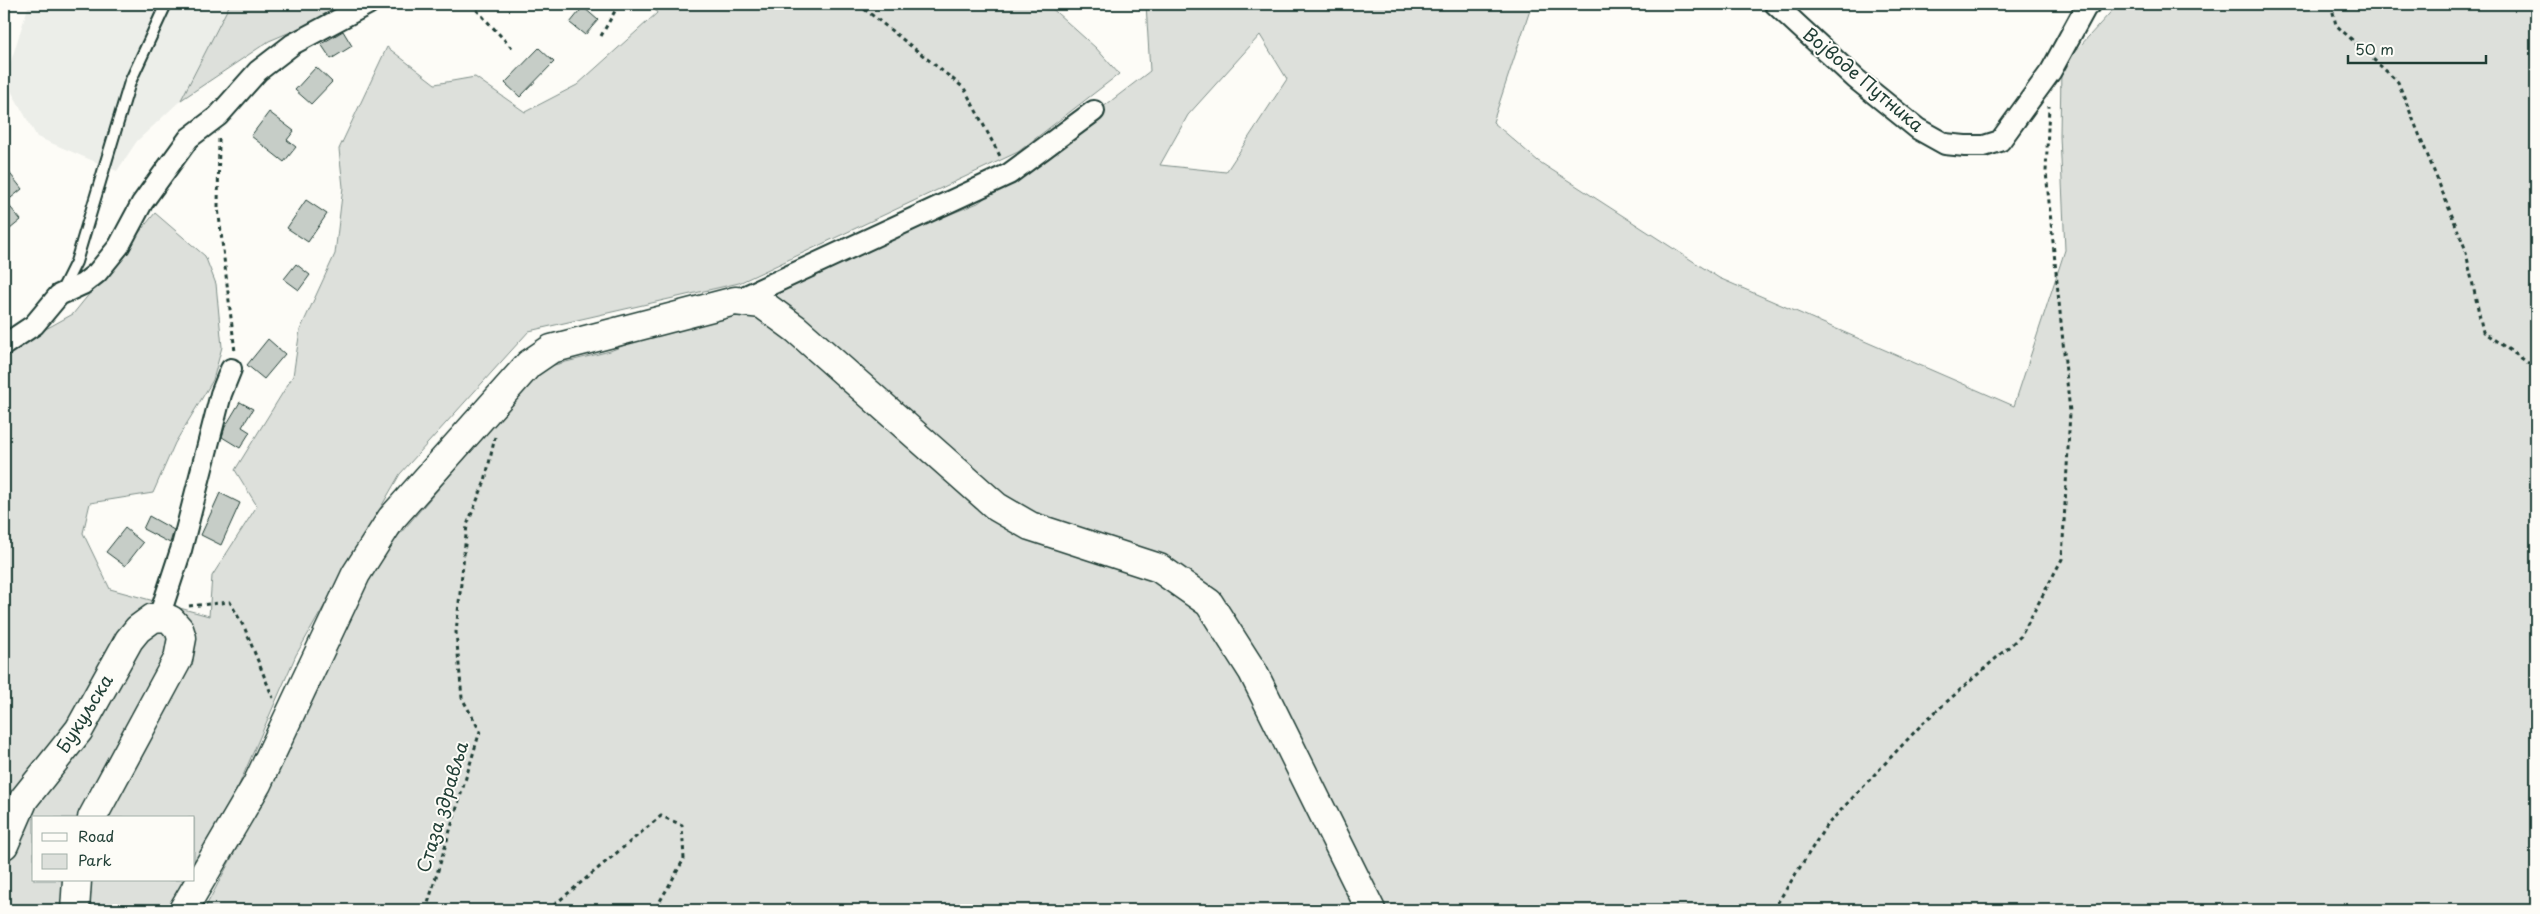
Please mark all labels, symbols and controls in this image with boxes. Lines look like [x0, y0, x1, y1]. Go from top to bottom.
street label: Војводе Путника [1798, 20, 1931, 138]
scale bar [2348, 32, 2485, 64]
text: 50 m [2355, 37, 2394, 60]
street label: Букуљска [49, 668, 119, 758]
street label: Стаза здравља [409, 737, 475, 876]
legend [32, 816, 195, 882]
text: Road [78, 824, 114, 847]
text: Park [78, 848, 112, 871]

